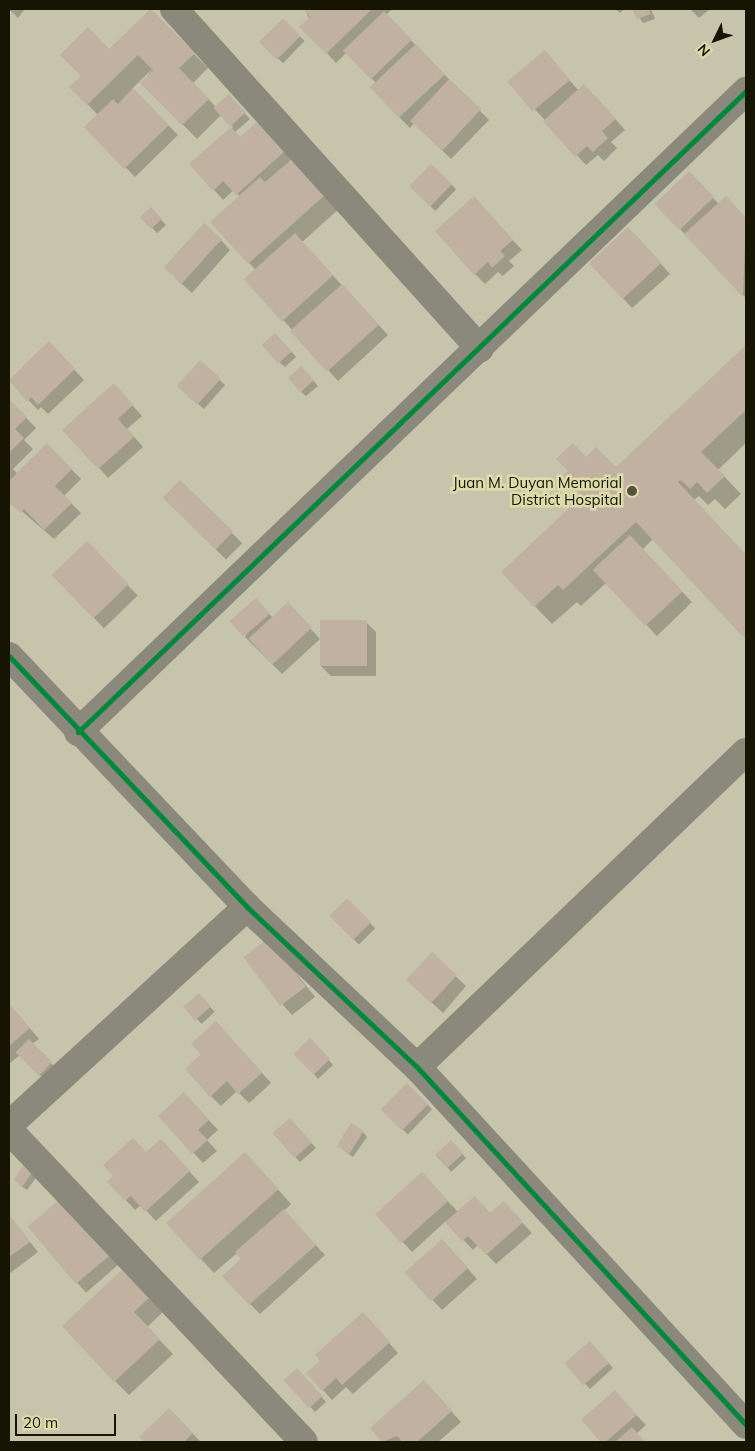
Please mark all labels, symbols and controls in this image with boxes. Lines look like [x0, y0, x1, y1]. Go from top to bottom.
north arrow [690, 15, 740, 65]
text: N [694, 40, 714, 60]
place label: Juan M. Duyan Memorial District Hospital [453, 473, 622, 508]
marker: Juan M. Duyan Memorial District Hospital [626, 485, 638, 497]
scale bar [18, 1404, 119, 1436]
text: 20 m [23, 1413, 58, 1432]

